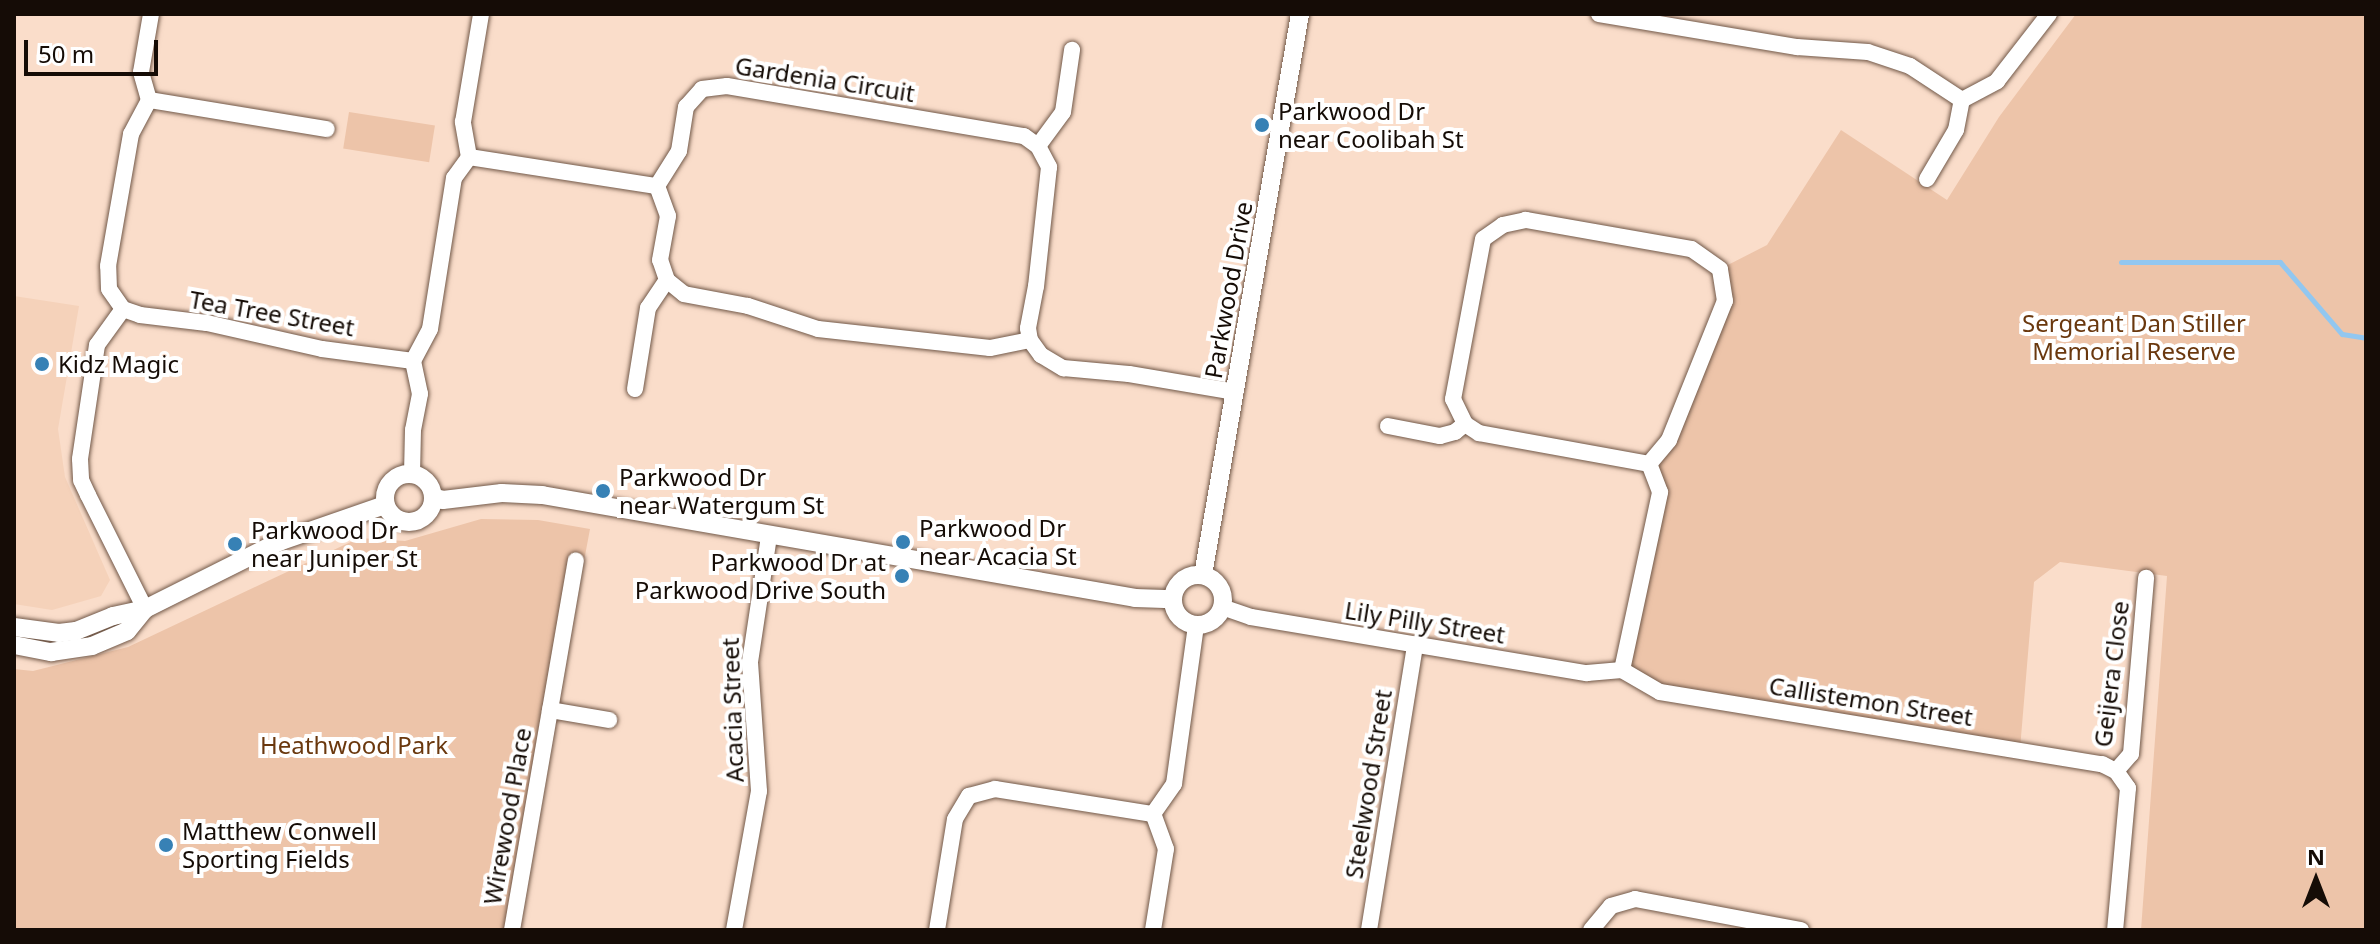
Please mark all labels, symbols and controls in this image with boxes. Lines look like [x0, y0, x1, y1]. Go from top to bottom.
scale bar [28, 24, 162, 74]
text: 50 m [38, 37, 94, 70]
street label: Gardenia Circuit [733, 51, 917, 107]
place label: Parkwood Dr near Coolibah St [1278, 97, 1464, 153]
marker: Parkwood Dr near Coolibah St [1253, 116, 1271, 134]
street label: Parkwood Drive [1198, 199, 1258, 381]
street label: Tea Tree Street [187, 284, 357, 342]
park label: Sergeant Dan Stiller Memorial Reserve [2022, 309, 2246, 365]
place label: Kidz Magic [58, 350, 179, 378]
marker: Kidz Magic [33, 355, 51, 373]
place label: Parkwood Dr near Watergum St [619, 463, 824, 519]
marker: Parkwood Dr near Watergum St [594, 482, 612, 500]
place label: Parkwood Dr near Acacia St [919, 514, 1077, 570]
place label: Parkwood Dr near Juniper St [251, 516, 418, 572]
marker: Parkwood Dr near Acacia St [894, 533, 912, 551]
marker: Parkwood Dr near Juniper St [226, 535, 244, 553]
place label: Parkwood Dr at Parkwood Drive South [635, 548, 886, 604]
marker: Parkwood Dr at Parkwood Drive South [893, 567, 911, 585]
street label: Lily Pilly Street [1343, 595, 1507, 649]
street label: Geijera Close [2088, 599, 2134, 749]
street label: Acacia Street [715, 637, 749, 783]
street label: Callistemon Street [1767, 671, 1975, 731]
street label: Steelwood Street [1339, 687, 1397, 881]
street label: Wirewood Place [477, 725, 537, 907]
park label: Heathwood Park [260, 731, 448, 759]
place label: Matthew Conwell Sporting Fields [182, 817, 377, 873]
marker: Matthew Conwell Sporting Fields [157, 836, 175, 854]
north arrow [2276, 840, 2356, 920]
text: N [2307, 841, 2325, 871]

